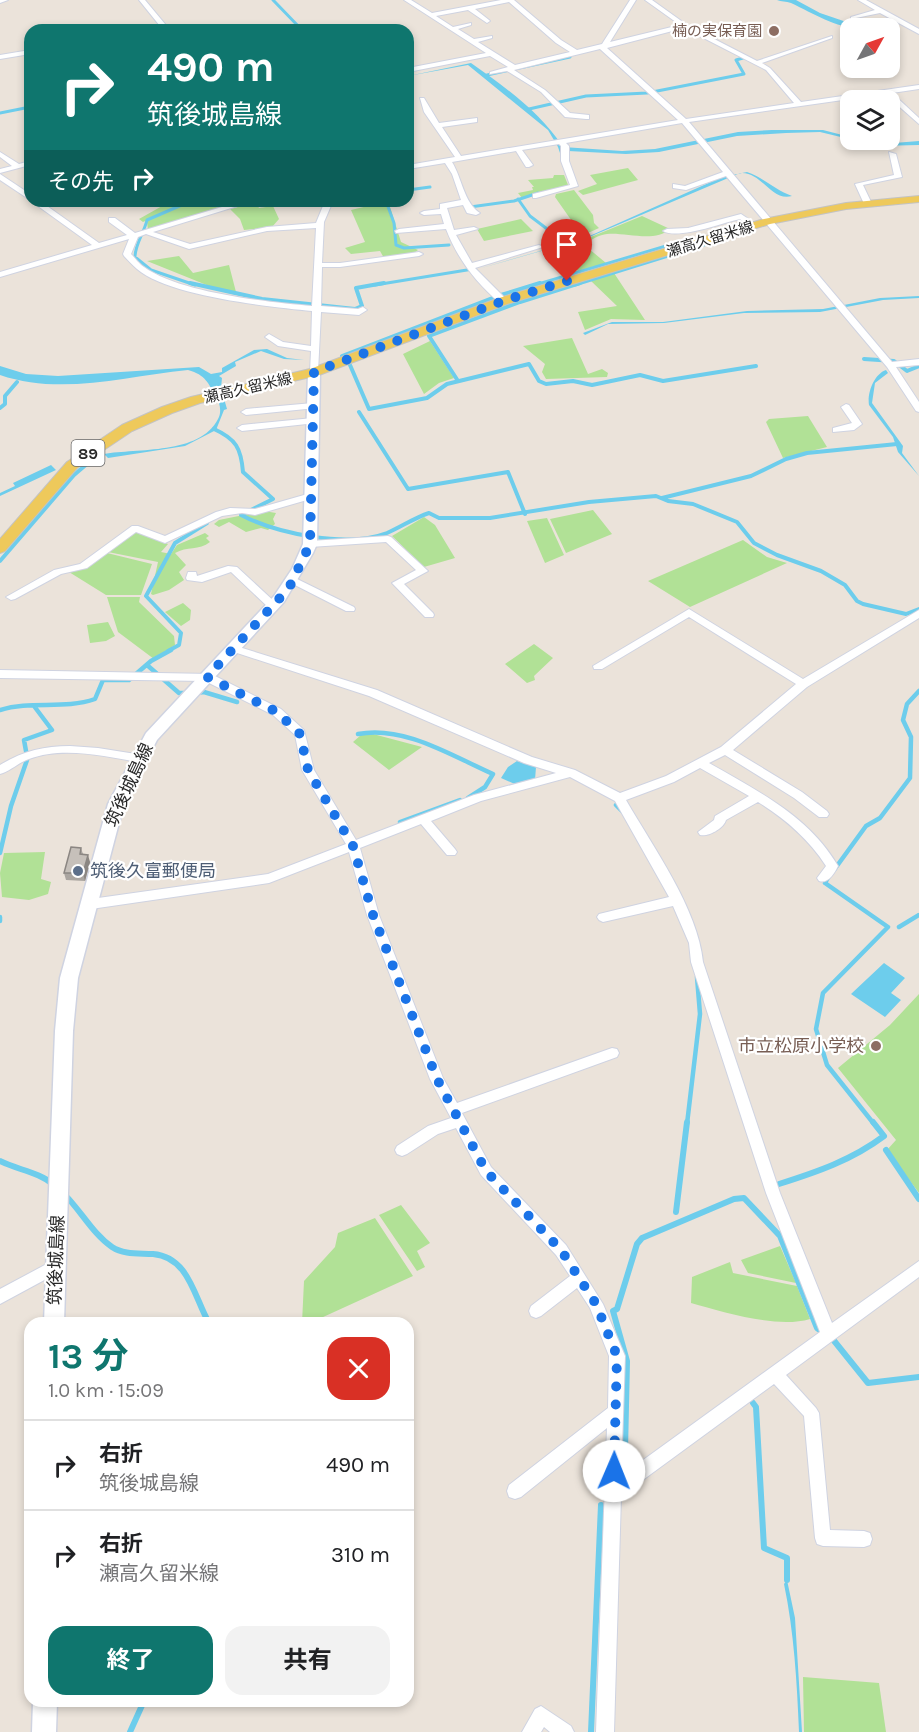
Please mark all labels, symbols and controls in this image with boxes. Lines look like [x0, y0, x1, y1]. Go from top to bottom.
north arrow [840, 18, 900, 78]
map controls [840, 18, 900, 150]
place label: 楠の実保育園 [672, 22, 762, 40]
marker: 楠の実保育園 [767, 24, 781, 38]
text: 490 m [147, 42, 275, 92]
icon: right [48, 48, 126, 126]
button: layers [840, 90, 900, 150]
text: 筑後城島線 [147, 99, 282, 131]
icon: right [126, 162, 159, 195]
text: その先 [48, 169, 114, 195]
street label: 瀬高久留米線 [664, 217, 756, 261]
pin [541, 219, 592, 281]
icon: arrive [550, 228, 583, 261]
street label: 瀬高久留米線 [202, 369, 294, 407]
road number: 89 [72, 440, 104, 466]
street label: 筑後城島線 [100, 740, 158, 830]
place label: 筑後久富郵便局 [90, 860, 216, 882]
marker: 筑後久富郵便局 [71, 864, 85, 878]
place label: 市立松原小学校 [738, 1035, 864, 1057]
marker: 市立松原小学校 [869, 1039, 883, 1053]
street label: 筑後城島線 [43, 1215, 69, 1305]
text: 13 分 [48, 1335, 128, 1377]
button: close [327, 1337, 390, 1400]
text: 1.0 km · 15:09 [48, 1379, 164, 1402]
position arrow [582, 1439, 646, 1503]
text: 右折 [99, 1441, 143, 1467]
icon: right [48, 1449, 81, 1482]
text: 490 m [326, 1452, 390, 1478]
text: 筑後城島線 [99, 1472, 199, 1495]
text: 右折 [99, 1531, 143, 1557]
icon: right [48, 1539, 81, 1572]
text: 310 m [331, 1542, 390, 1568]
text: 瀬高久留米線 [99, 1562, 219, 1585]
button: 終了 [48, 1626, 213, 1695]
button: 共有 [225, 1626, 390, 1695]

